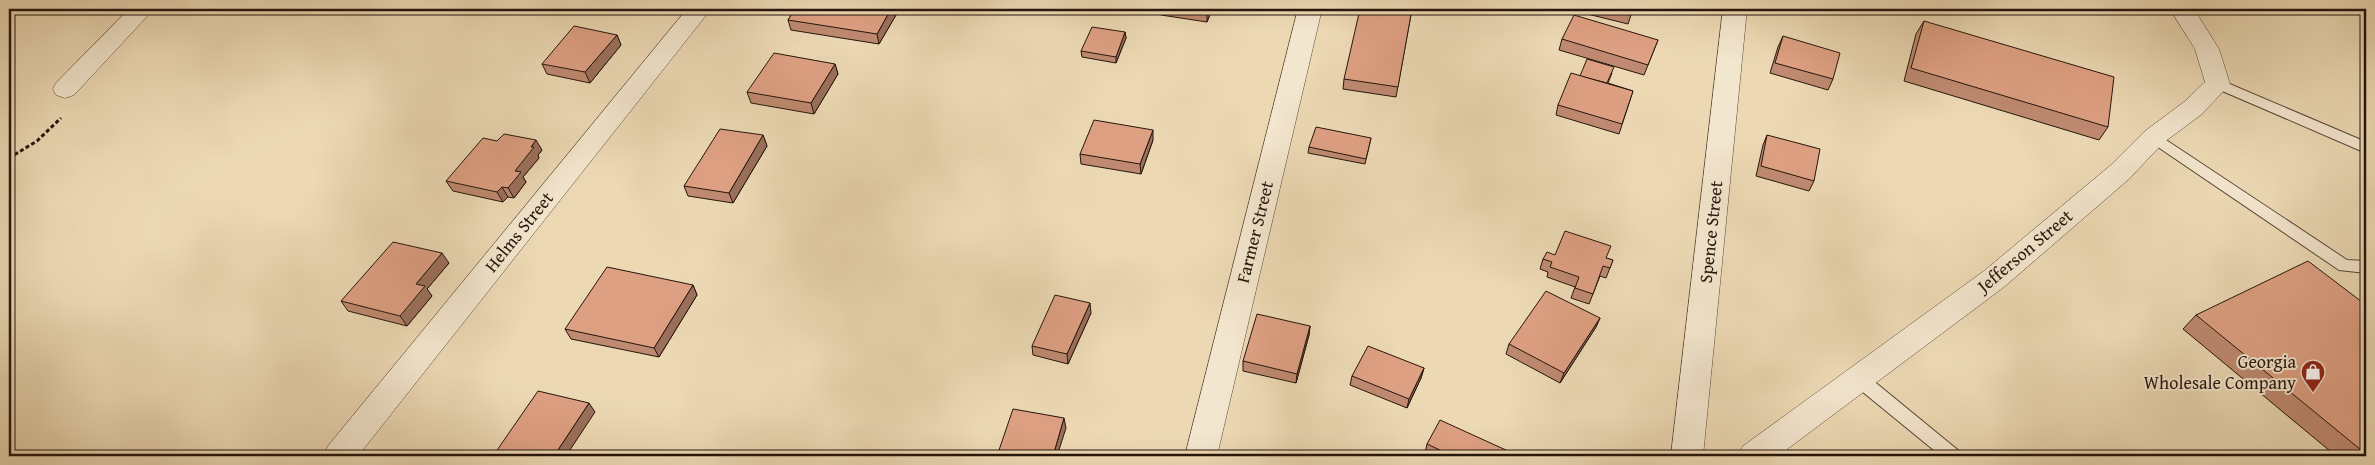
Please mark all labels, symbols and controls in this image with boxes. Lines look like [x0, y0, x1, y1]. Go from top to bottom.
street label: Farmer Street [1229, 178, 1280, 286]
street label: Spence Street [1692, 179, 1729, 285]
street label: Helms Street [478, 185, 560, 278]
street label: Jefferson Street [1969, 202, 2079, 300]
place label: Georgia Wholesale Company [2144, 348, 2296, 396]
shop icon: Georgia Wholesale Company [2300, 359, 2326, 393]

